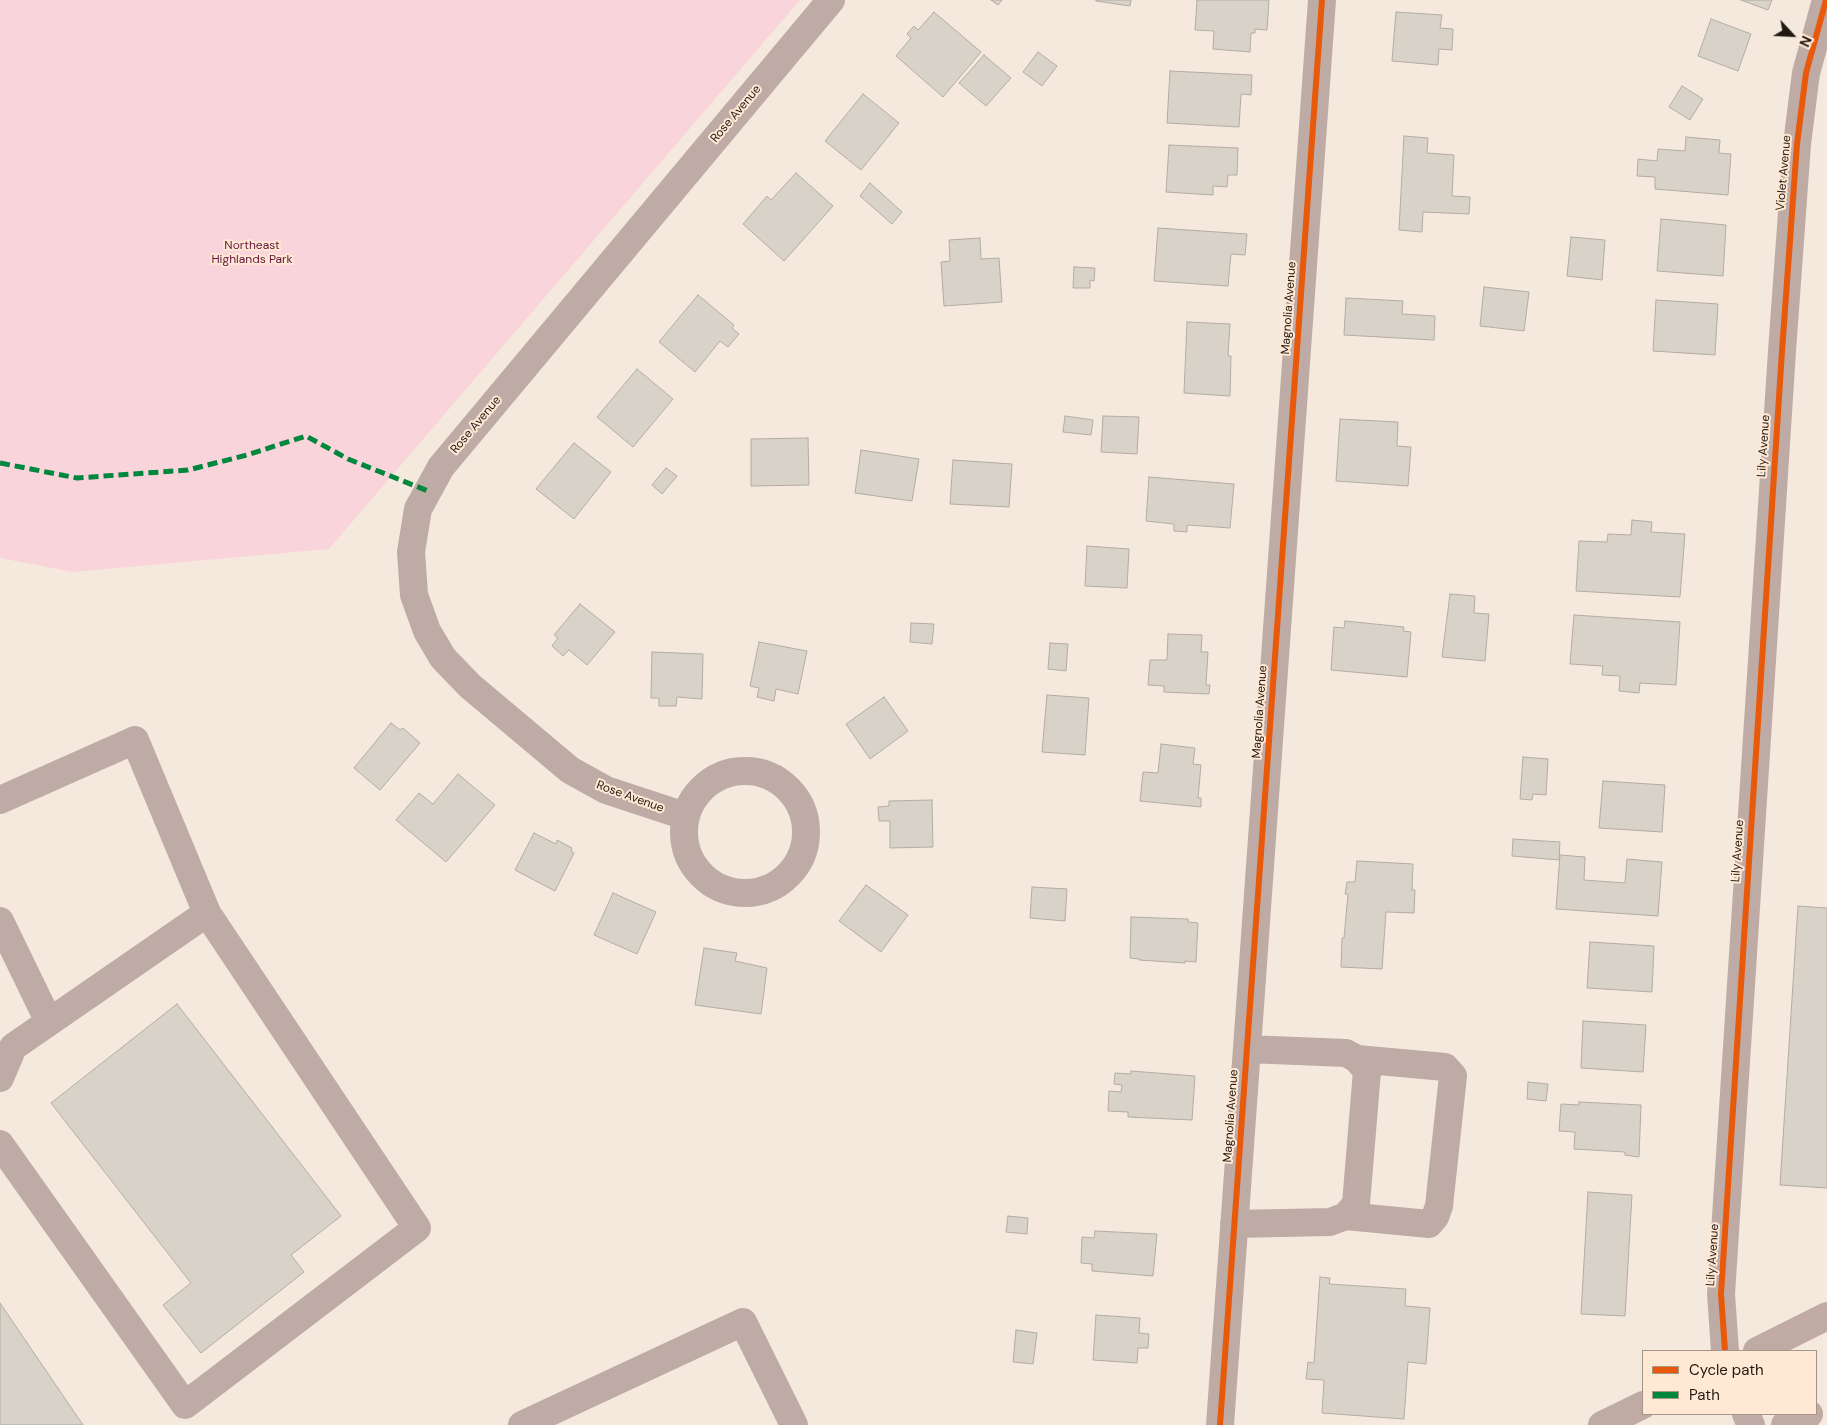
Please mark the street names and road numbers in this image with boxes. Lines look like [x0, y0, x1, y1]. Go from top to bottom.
street label: Rose Avenue [708, 82, 764, 146]
street label: Violet Avenue [1774, 135, 1794, 211]
street label: Magnolia Avenue [1279, 261, 1299, 355]
street label: Rose Avenue [448, 393, 504, 457]
street label: Lily Avenue [1755, 414, 1773, 478]
street label: Magnolia Avenue [1250, 665, 1270, 759]
street label: Rose Avenue [594, 778, 666, 816]
street label: Lily Avenue [1729, 819, 1747, 883]
street label: Magnolia Avenue [1221, 1069, 1241, 1163]
street label: Lily Avenue [1704, 1223, 1722, 1287]

